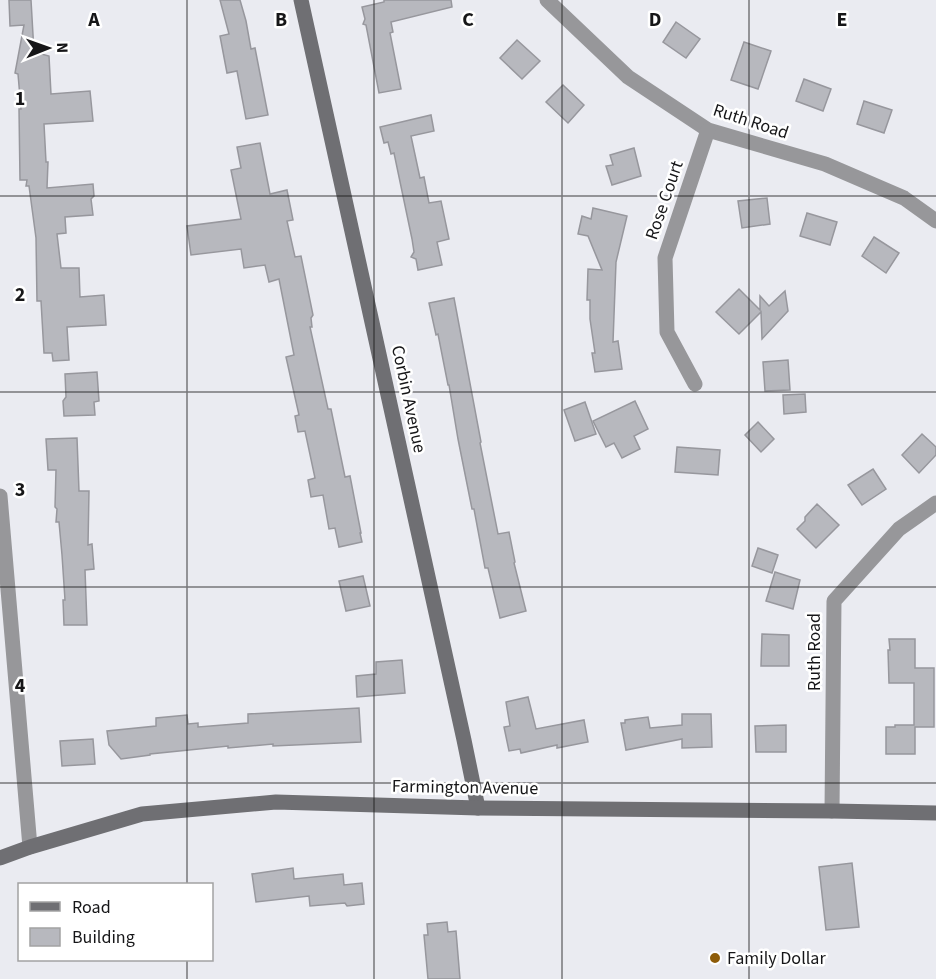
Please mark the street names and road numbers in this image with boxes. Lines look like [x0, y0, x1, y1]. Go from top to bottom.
street label: Ruth Road [710, 98, 792, 145]
street label: Rose Court [639, 157, 690, 243]
street label: Corbin Avenue [385, 343, 432, 455]
street label: Ruth Road [802, 613, 827, 691]
street label: Farmington Avenue [392, 774, 538, 801]

